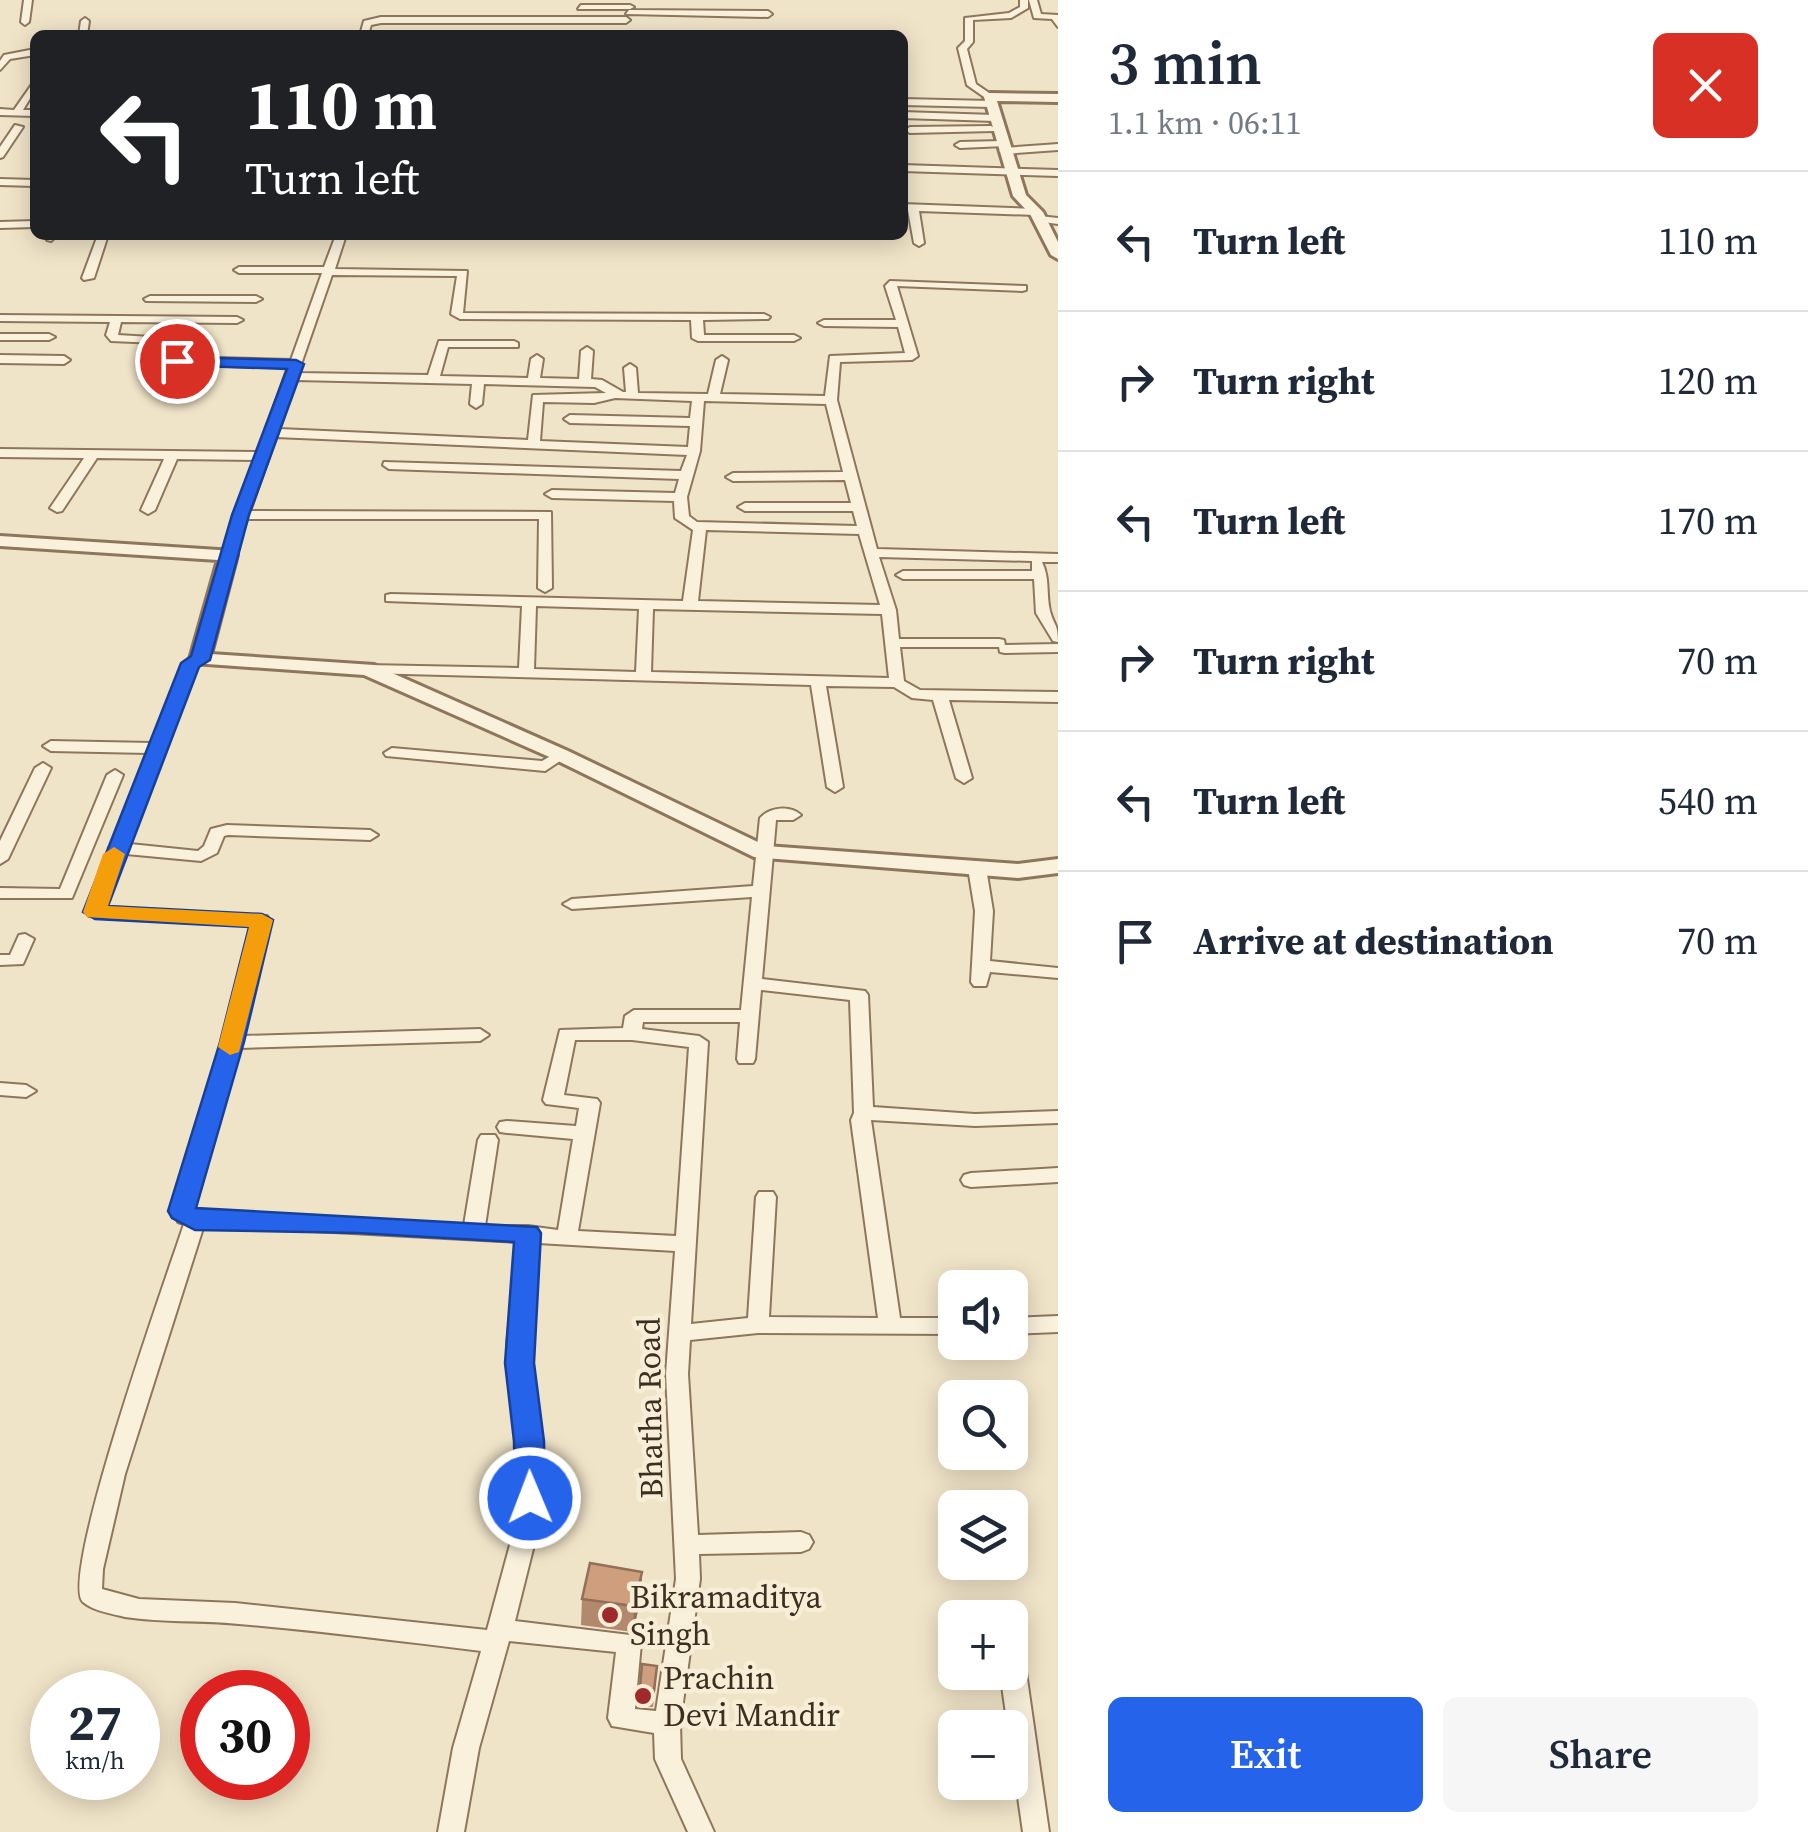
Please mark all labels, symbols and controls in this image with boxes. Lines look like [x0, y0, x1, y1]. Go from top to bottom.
text: 3 min [1108, 22, 1262, 104]
button: close [1653, 33, 1758, 138]
text: 110 m [245, 56, 437, 152]
icon: left [80, 70, 210, 200]
text: 1.1 km · 06:11 [1108, 101, 1302, 145]
text: Turn left [245, 147, 419, 209]
icon: left [1108, 214, 1163, 269]
text: Turn left [1193, 215, 1345, 267]
text: 110 m [1658, 215, 1758, 267]
pin [135, 319, 220, 404]
icon: arrive [150, 334, 205, 389]
icon: right [1108, 354, 1163, 409]
text: Turn right [1193, 355, 1375, 407]
text: 120 m [1658, 355, 1758, 407]
icon: left [1108, 494, 1163, 549]
text: Turn left [1193, 495, 1345, 547]
text: 170 m [1658, 495, 1758, 547]
icon: right [1108, 634, 1163, 689]
text: Turn right [1193, 635, 1375, 687]
text: 70 m [1677, 635, 1758, 687]
icon: left [1108, 774, 1163, 829]
text: Turn left [1193, 775, 1345, 827]
text: 540 m [1658, 775, 1758, 827]
icon: arrive [1108, 914, 1163, 969]
text: Arrive at destination [1193, 915, 1554, 967]
text: 70 m [1677, 915, 1758, 967]
map controls [938, 1270, 1028, 1800]
button: sound [938, 1270, 1028, 1360]
street label: Bhatha Road [626, 1317, 674, 1499]
button: search [938, 1380, 1028, 1470]
position arrow [478, 1446, 582, 1550]
button: layers [938, 1490, 1028, 1580]
place label: Bikramaditya Singh [630, 1575, 823, 1656]
button: + [938, 1600, 1028, 1690]
marker: Bikramaditya Singh [599, 1604, 621, 1626]
place label: Prachin Devi Mandir [663, 1656, 840, 1737]
speed limit sign: 30 [180, 1670, 310, 1800]
marker: Prachin Devi Mandir [632, 1685, 654, 1707]
text: 27 [68, 1688, 122, 1757]
button: Exit [1108, 1697, 1423, 1812]
button: Share [1443, 1697, 1758, 1812]
button: − [938, 1710, 1028, 1800]
text: km/h [65, 1743, 125, 1777]

